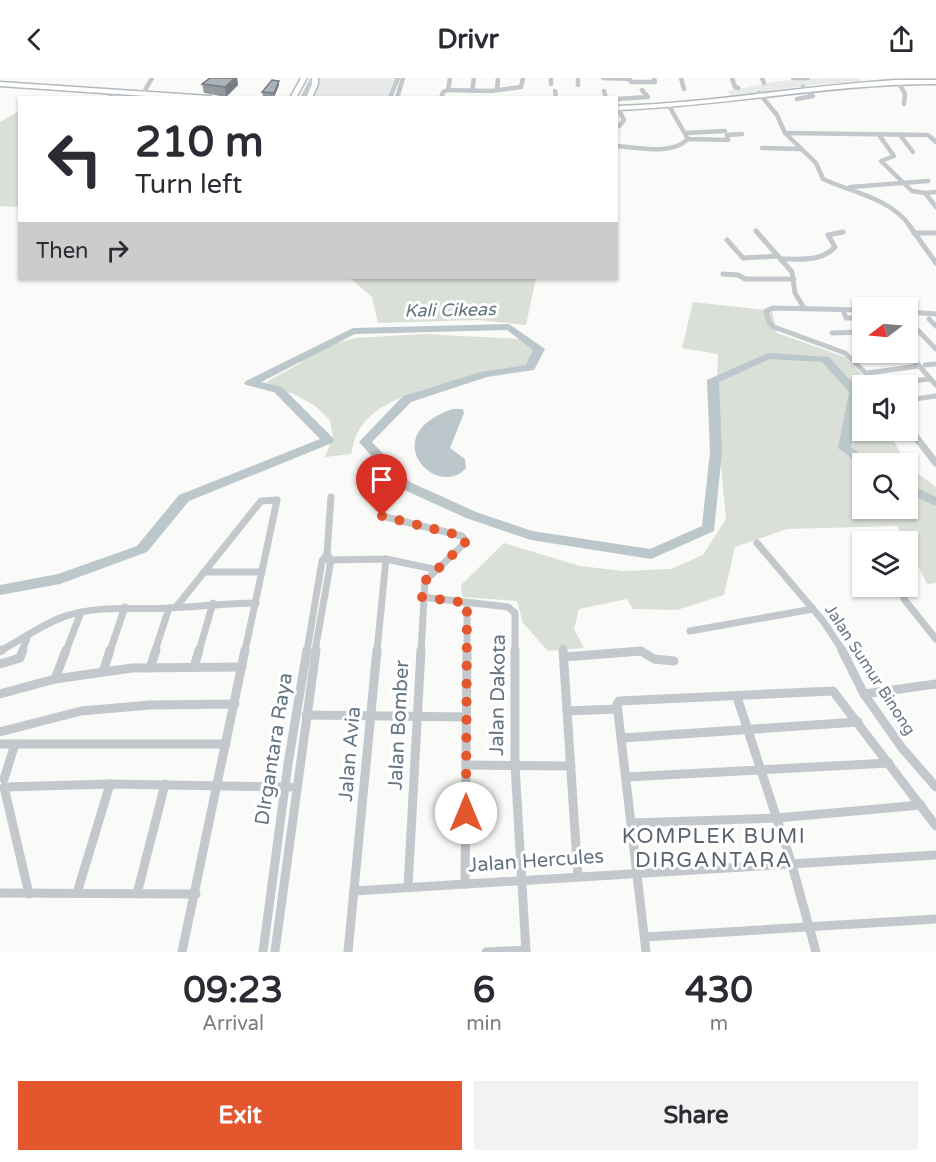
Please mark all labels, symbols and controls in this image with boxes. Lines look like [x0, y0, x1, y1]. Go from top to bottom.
icon: back [18, 23, 51, 56]
text: Drivr [437, 23, 499, 56]
icon: share [885, 23, 918, 56]
text: 210 m [135, 117, 264, 168]
icon: left [36, 120, 114, 198]
text: Turn left [135, 168, 242, 201]
icon: right [101, 234, 134, 267]
text: Then [36, 238, 89, 264]
north arrow [852, 297, 918, 363]
map controls [852, 297, 918, 597]
water label: Kali Cikeas [404, 298, 497, 322]
button: sound [852, 375, 918, 441]
button: search [852, 453, 918, 519]
pin [356, 454, 407, 516]
icon: arrive [365, 463, 398, 496]
button: layers [852, 531, 918, 597]
street label: Jalan Sumur Binong [820, 601, 920, 739]
street label: Jalan Dakota [485, 634, 511, 756]
street label: Jalan Bomber [384, 659, 414, 791]
street label: DIrgantara Raya [250, 671, 298, 827]
street label: Jalan Avia [334, 706, 366, 802]
position arrow [434, 781, 498, 845]
district label: KOMPLEK BUMI DIRGANTARA [622, 824, 806, 873]
street label: Jalan Hercules [467, 844, 605, 878]
text: 09:23 [183, 969, 283, 1012]
text: 6 [473, 969, 495, 1012]
text: 430 [685, 969, 753, 1012]
text: Arrival [202, 1012, 264, 1036]
text: min [466, 1012, 502, 1036]
text: m [710, 1012, 728, 1036]
button: Exit [18, 1081, 462, 1150]
button: Share [474, 1081, 918, 1150]

